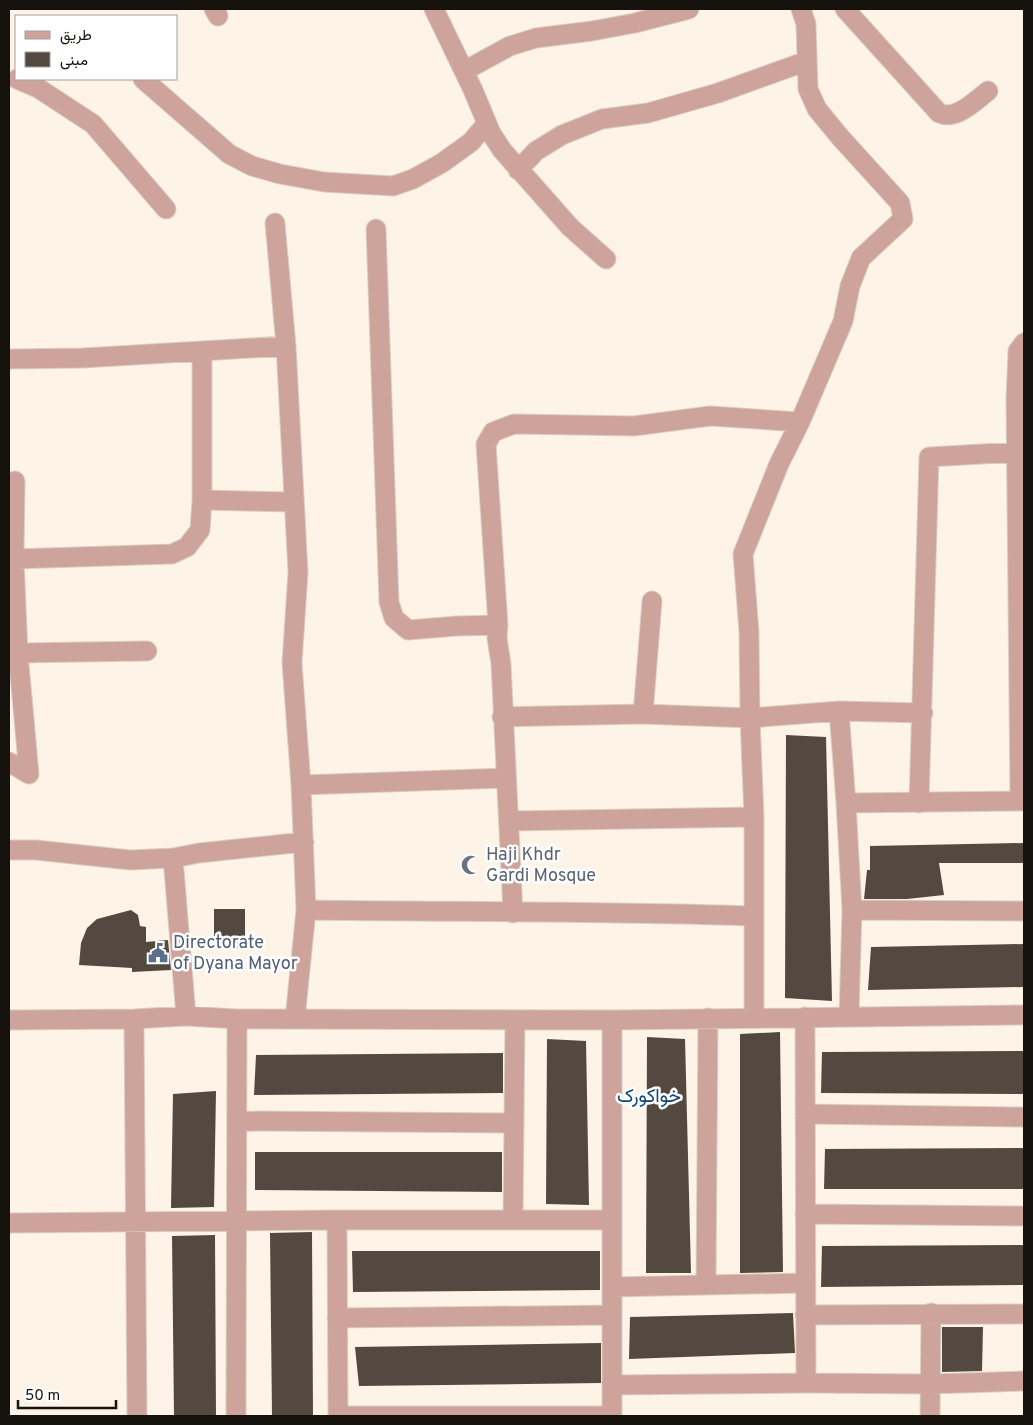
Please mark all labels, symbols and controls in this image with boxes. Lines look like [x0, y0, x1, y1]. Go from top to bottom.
legend [15, 15, 178, 80]
text: طريق [60, 27, 92, 46]
text: مبنى [60, 52, 88, 71]
place label: Haji Khdr Gardi Mosque [486, 844, 596, 888]
mosque icon: Haji Khdr Gardi Mosque [460, 854, 482, 876]
place label: Directorate of Dyana Mayor [173, 932, 298, 976]
public building icon: Directorate of Dyana Mayor [147, 942, 169, 964]
district label: خواکورک [617, 1085, 681, 1109]
scale bar [18, 1378, 115, 1410]
text: 50 m [25, 1387, 60, 1406]

